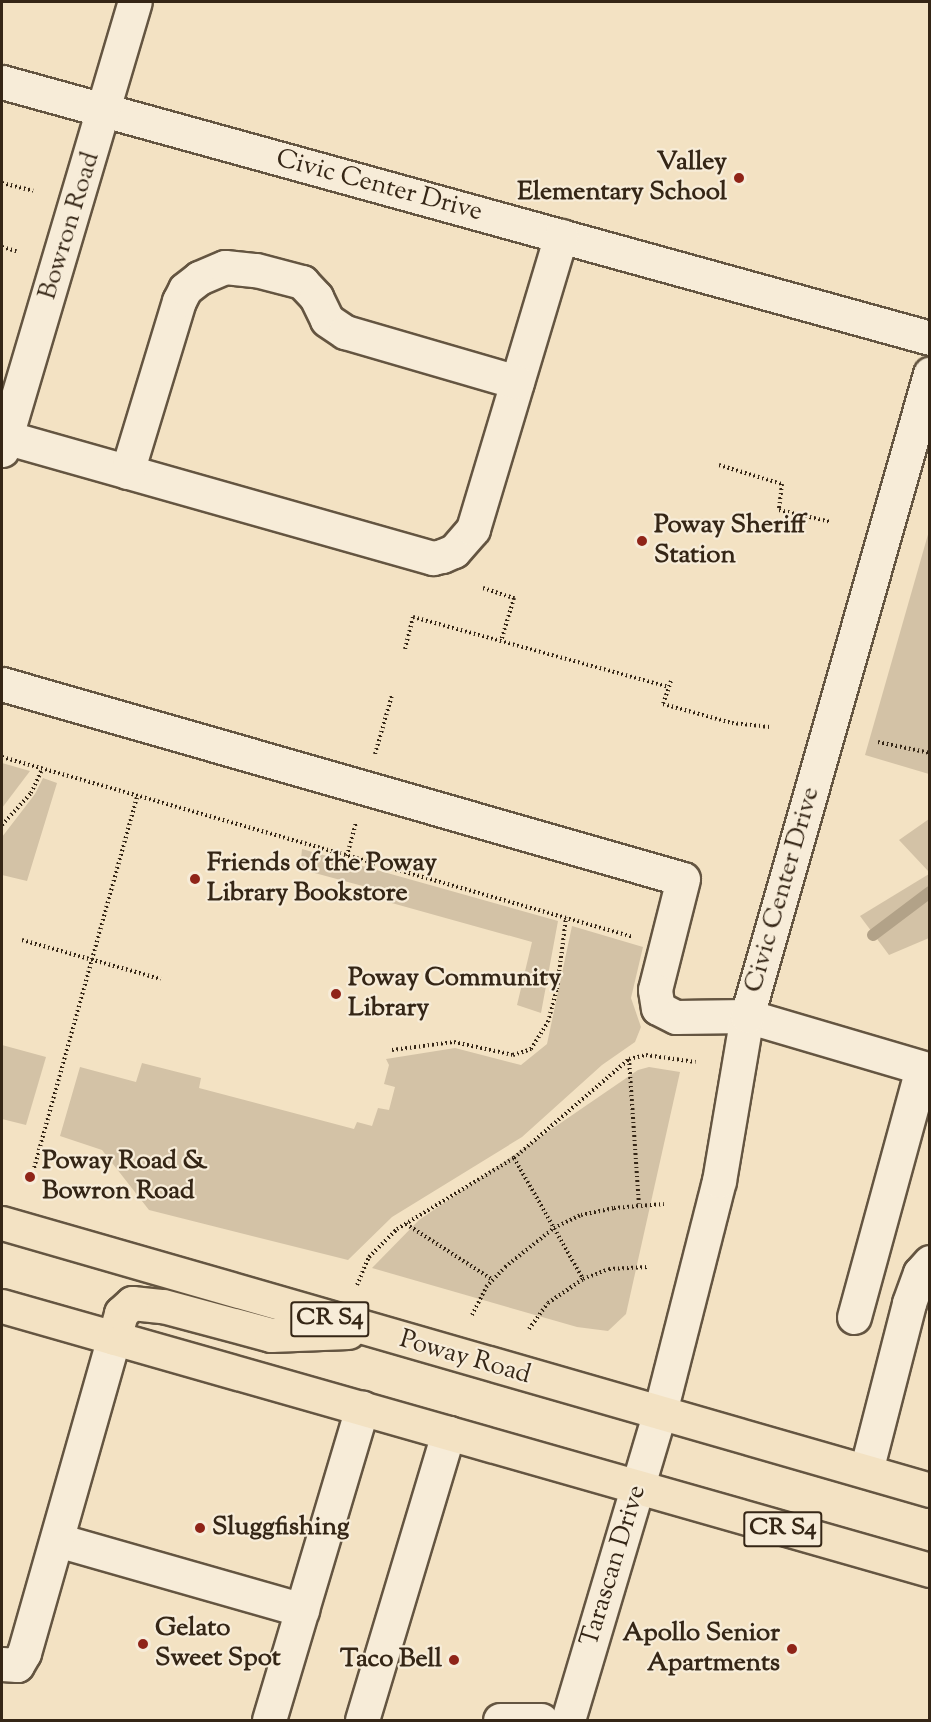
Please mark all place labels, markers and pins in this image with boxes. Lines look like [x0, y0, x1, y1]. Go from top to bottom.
place label: Valley Elementary School [517, 147, 727, 208]
marker: Valley Elementary School [732, 171, 746, 185]
place label: Poway Sheriff Station [654, 510, 806, 572]
marker: Poway Sheriff Station [635, 534, 649, 548]
place label: Friends of the Poway Library Bookstore [207, 848, 437, 910]
marker: Friends of the Poway Library Bookstore [188, 872, 202, 886]
place label: Poway Community Library [348, 963, 561, 1024]
marker: Poway Community Library [329, 987, 343, 1001]
place label: Poway Road & Bowron Road [42, 1146, 207, 1208]
marker: Poway Road & Bowron Road [23, 1170, 37, 1184]
place label: Sluggfishing [212, 1512, 349, 1544]
marker: Sluggfishing [193, 1521, 207, 1535]
place label: Gelato Sweet Spot [155, 1613, 281, 1674]
place label: Apollo Senior Apartments [622, 1618, 780, 1679]
marker: Gelato Sweet Spot [136, 1637, 150, 1651]
marker: Apollo Senior Apartments [785, 1642, 799, 1656]
place label: Taco Bell [340, 1644, 442, 1676]
marker: Taco Bell [447, 1653, 461, 1667]

